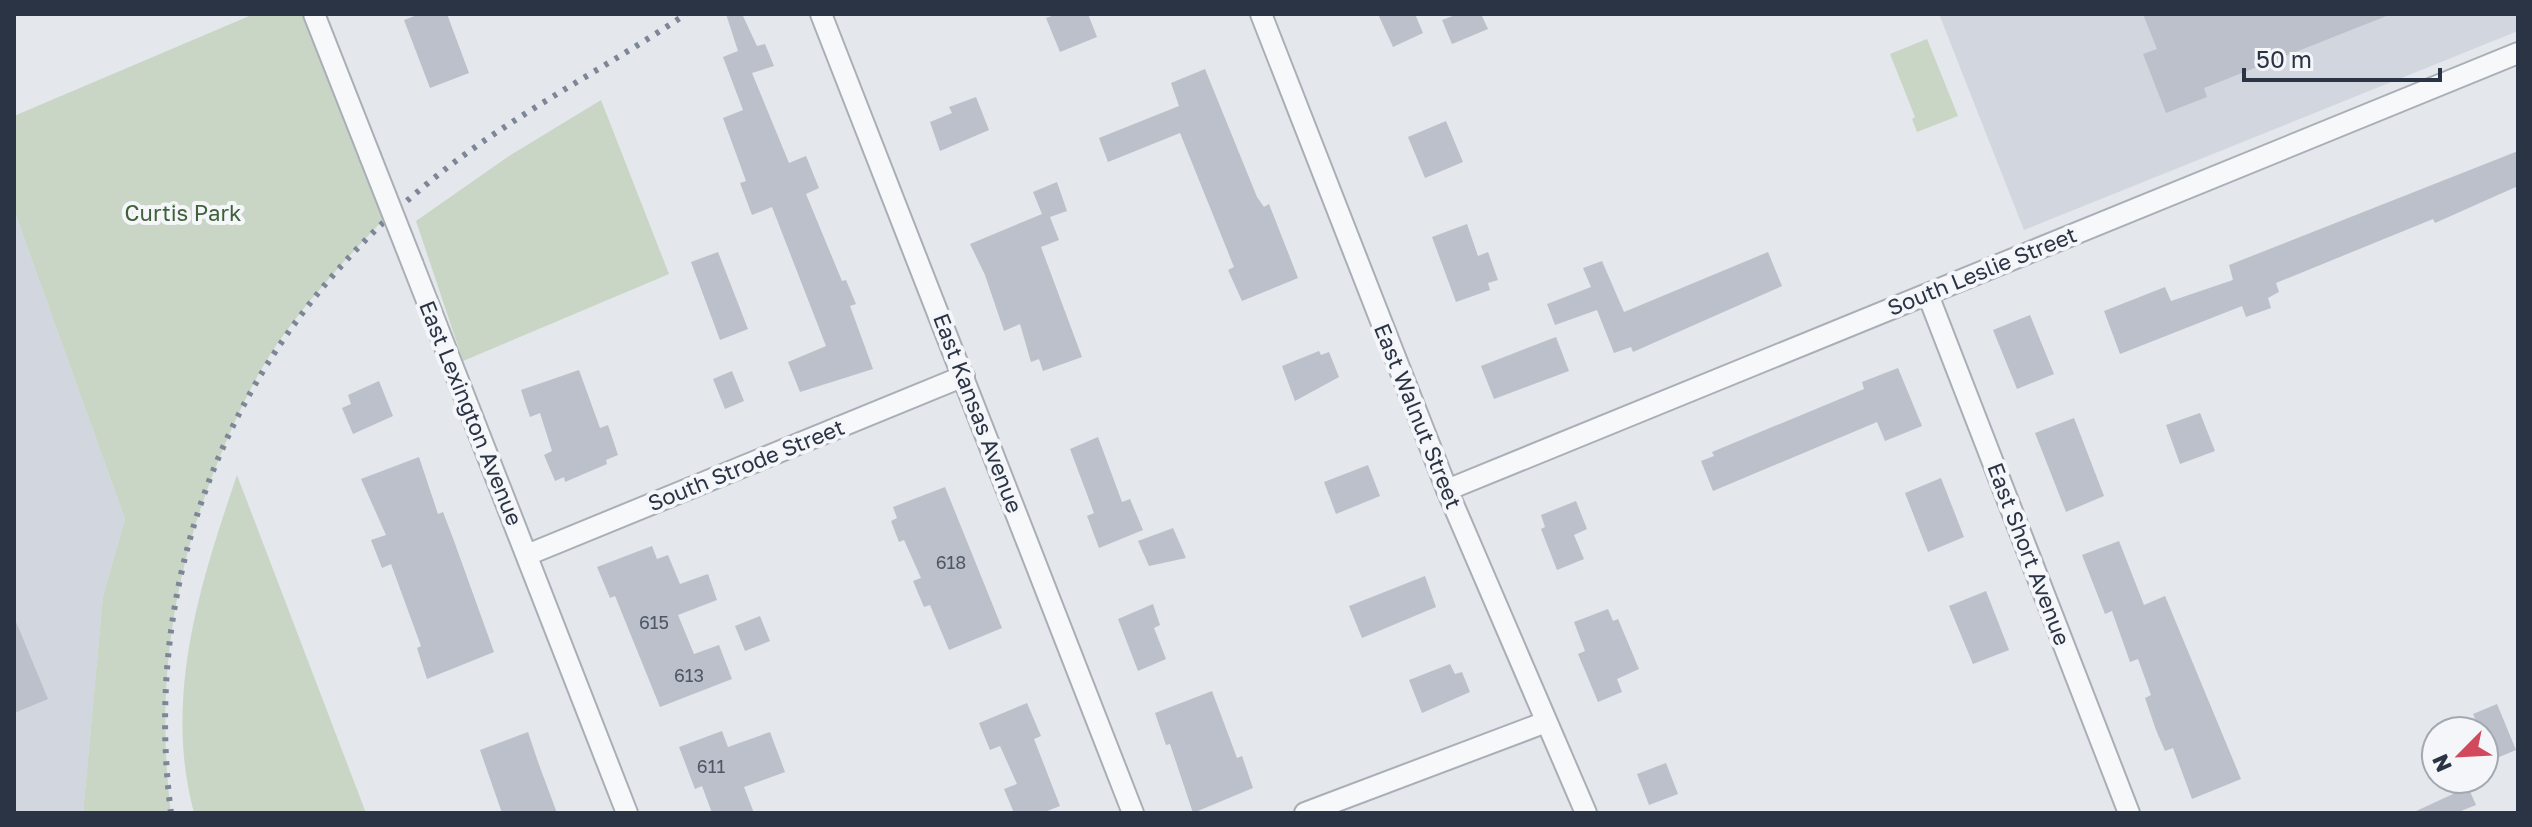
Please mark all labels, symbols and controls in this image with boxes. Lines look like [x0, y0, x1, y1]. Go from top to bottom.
scale bar [2244, 32, 2440, 82]
text: 50 m [2256, 44, 2312, 73]
park label: Curtis Park [125, 199, 241, 226]
street label: South Leslie Street [1883, 220, 2080, 321]
street label: East Lexington Avenue [414, 297, 529, 529]
street label: East Kansas Avenue [928, 309, 1029, 516]
street label: East Walnut Street [1369, 319, 1468, 512]
street label: South Strode Street [644, 413, 848, 516]
street label: East Short Avenue [1982, 459, 2077, 649]
house number: 618 [936, 551, 966, 573]
house number: 615 [639, 611, 669, 633]
house number: 613 [674, 664, 704, 686]
north arrow [2420, 715, 2500, 795]
text: N [2426, 750, 2457, 776]
house number: 611 [697, 755, 725, 777]

